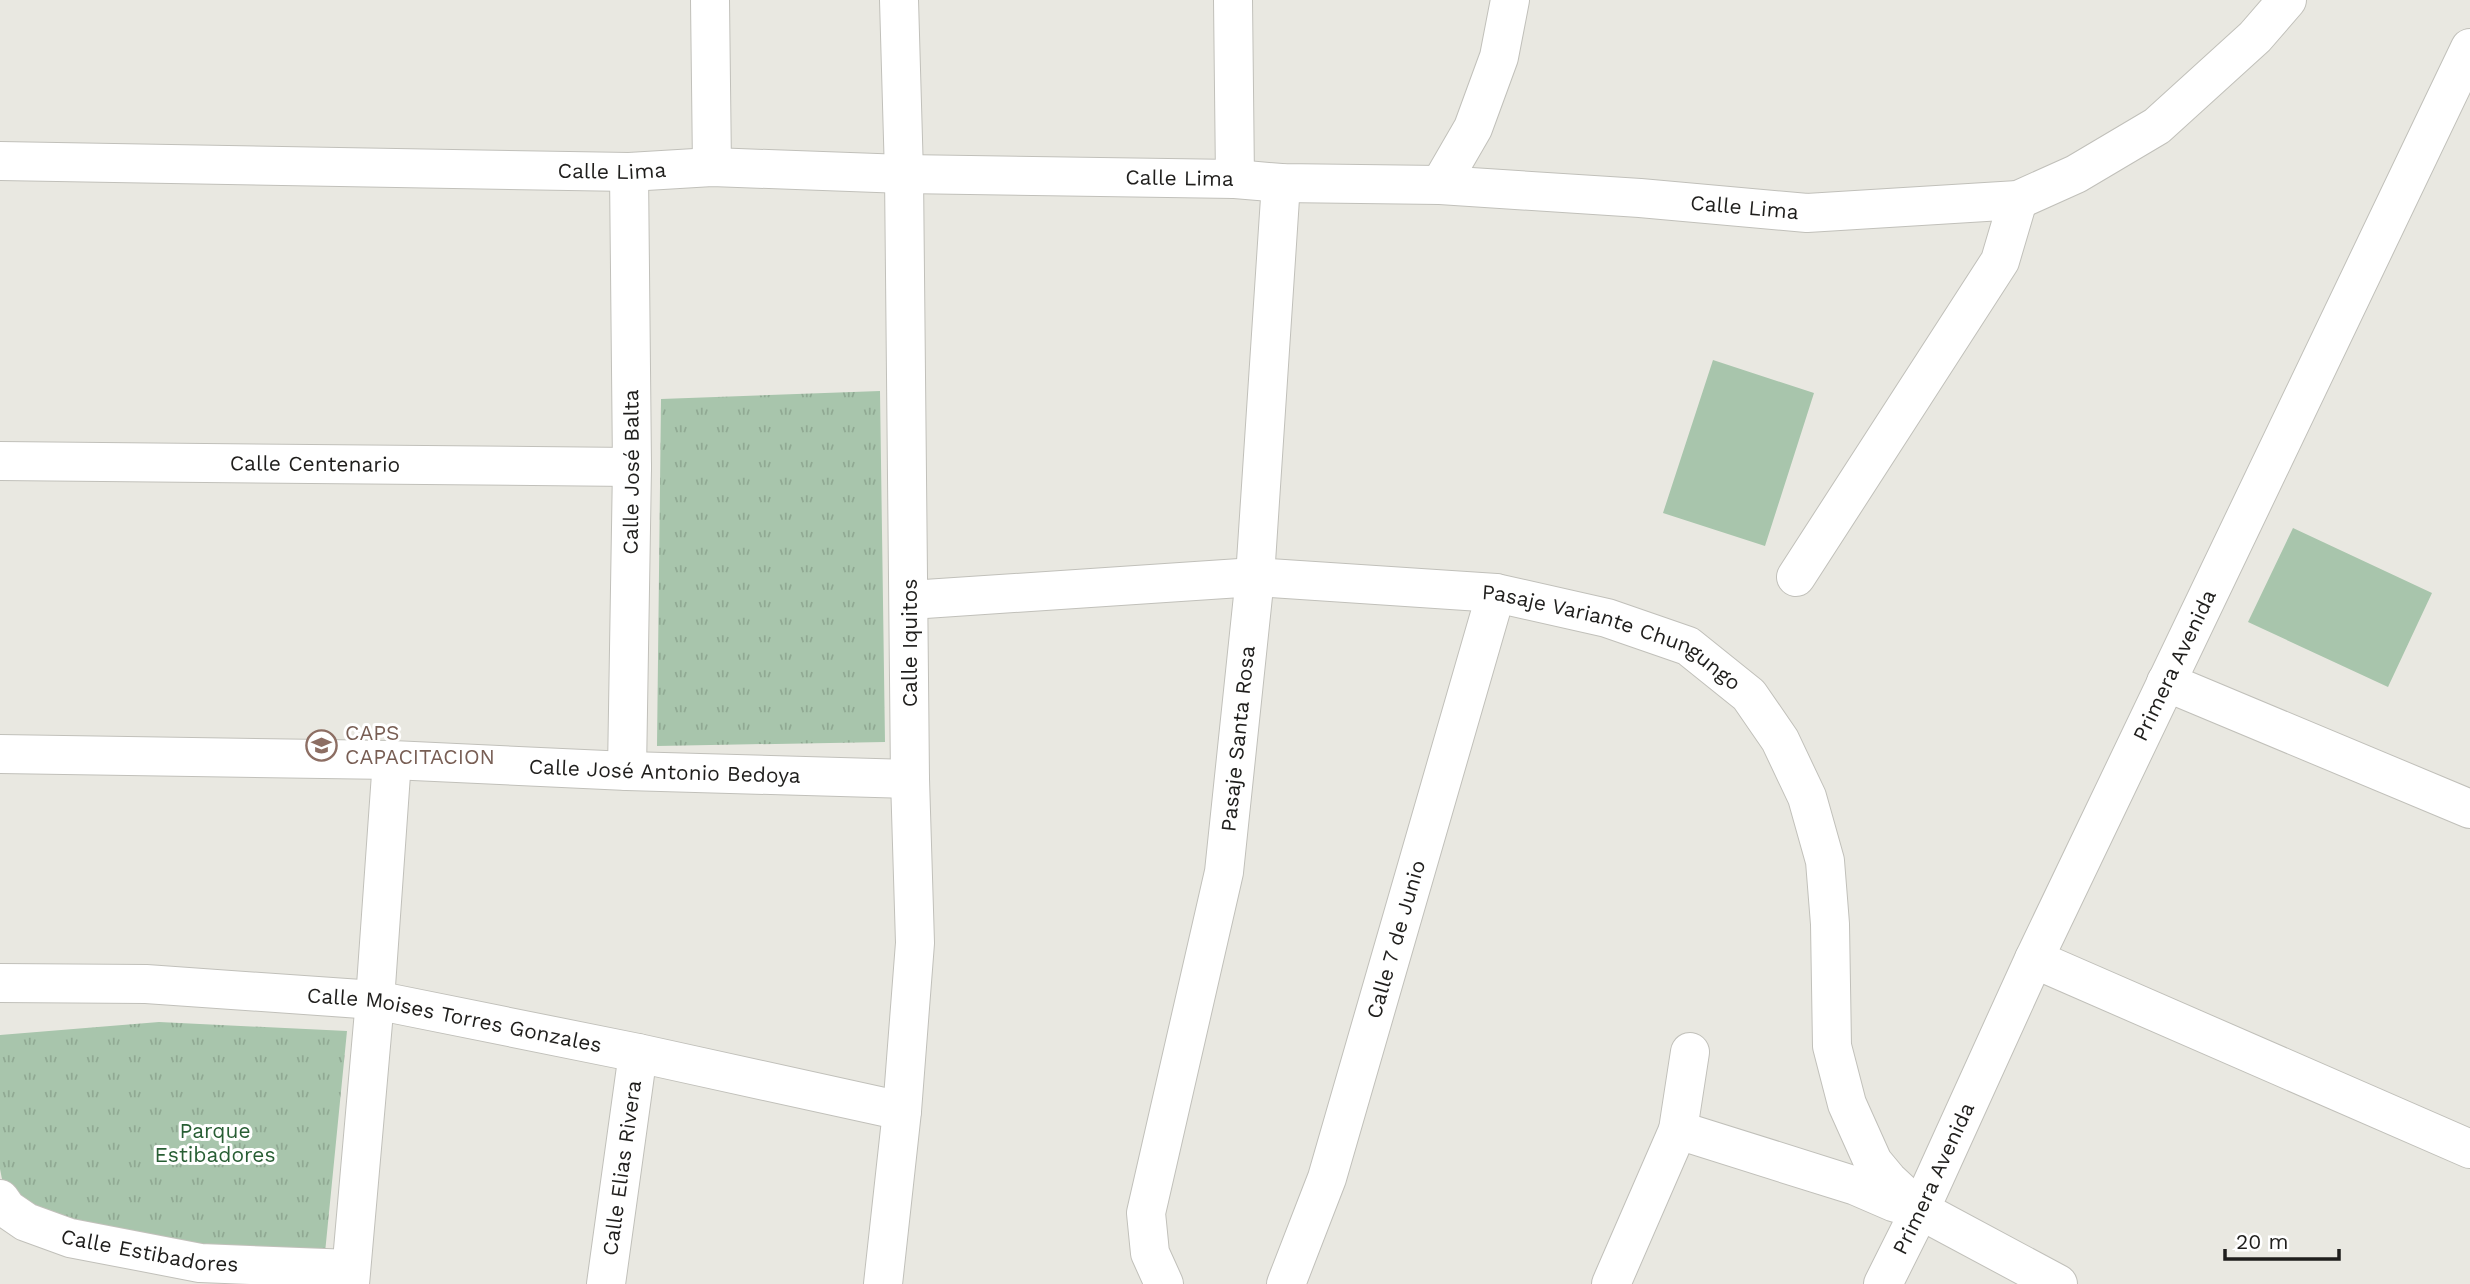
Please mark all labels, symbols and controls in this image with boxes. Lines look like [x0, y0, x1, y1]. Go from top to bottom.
street label: Calle Lima [557, 157, 667, 184]
street label: Calle Lima [1125, 164, 1234, 191]
street label: Calle Lima [1689, 190, 1800, 224]
street label: Calle José Balta [618, 389, 644, 555]
street label: Calle Centenario [230, 450, 400, 477]
street label: Calle Iquitos [897, 579, 922, 707]
street label: Pasaje Variante Chungungo [1481, 579, 1746, 695]
street label: Primera Avenida [2127, 585, 2221, 745]
street label: Pasaje Santa Rosa [1215, 644, 1260, 833]
place label: CAPS CAPACITACION [345, 720, 495, 769]
school or university icon: CAPS CAPACITACION [305, 728, 339, 762]
street label: Calle José Antonio Bedoya [528, 753, 801, 788]
street label: Calle 7 de Junio [1361, 857, 1430, 1021]
street label: Calle Moises Torres Gonzales [306, 982, 604, 1057]
street label: Calle Elias Rivera [597, 1079, 646, 1257]
street label: Primera Avenida [1887, 1098, 1979, 1259]
park label: Parque Estibadores [154, 1118, 276, 1167]
scale bar [2225, 1218, 2339, 1262]
street label: Calle Estibadores [58, 1223, 239, 1277]
text: 20 m [2236, 1229, 2288, 1254]

